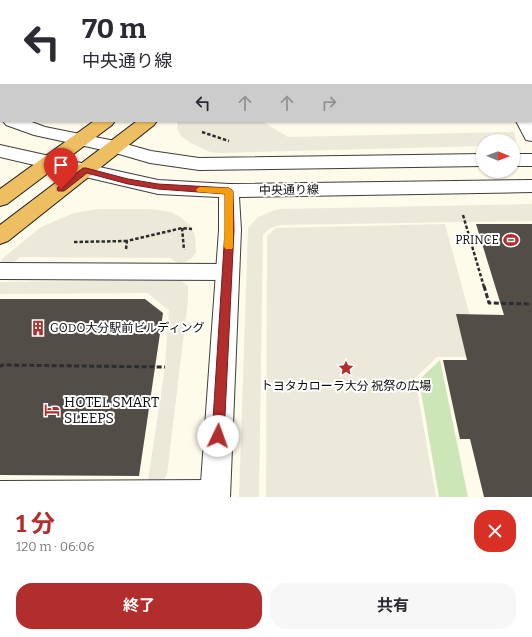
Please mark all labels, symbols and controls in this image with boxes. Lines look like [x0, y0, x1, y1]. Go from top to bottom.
text: 70 m [82, 12, 146, 45]
icon: left [16, 16, 68, 68]
text: 中央通り線 [82, 50, 172, 72]
icon: left [192, 92, 214, 114]
icon: ahead [234, 92, 256, 114]
icon: ahead [276, 92, 298, 114]
icon: right [318, 92, 340, 114]
north arrow [476, 134, 520, 178]
map controls [476, 134, 520, 178]
pin [44, 148, 78, 189]
icon: arrive [50, 154, 72, 176]
street label: 中央通り線 [259, 182, 319, 198]
sports icon: PRINCE [502, 231, 520, 249]
place label: PRINCE [455, 233, 499, 247]
building icon: GODO大分駅前ビルディング [29, 319, 47, 337]
place label: GODO大分駅前ビルディング [50, 321, 205, 335]
place icon: トヨタカローラ大分 祝祭の広場 [337, 359, 355, 377]
place label: トヨタカローラ大分 祝祭の広場 [261, 379, 431, 393]
place label: HOTEL SMART SLEEPS [64, 394, 159, 427]
hotel icon: HOTEL SMART SLEEPS [43, 401, 61, 419]
position arrow [197, 415, 239, 457]
text: 1 分 [16, 510, 55, 538]
button: close [474, 510, 516, 552]
text: 120 m · 06:06 [16, 539, 94, 554]
button: 終了 [16, 583, 262, 629]
button: 共有 [270, 583, 516, 629]

